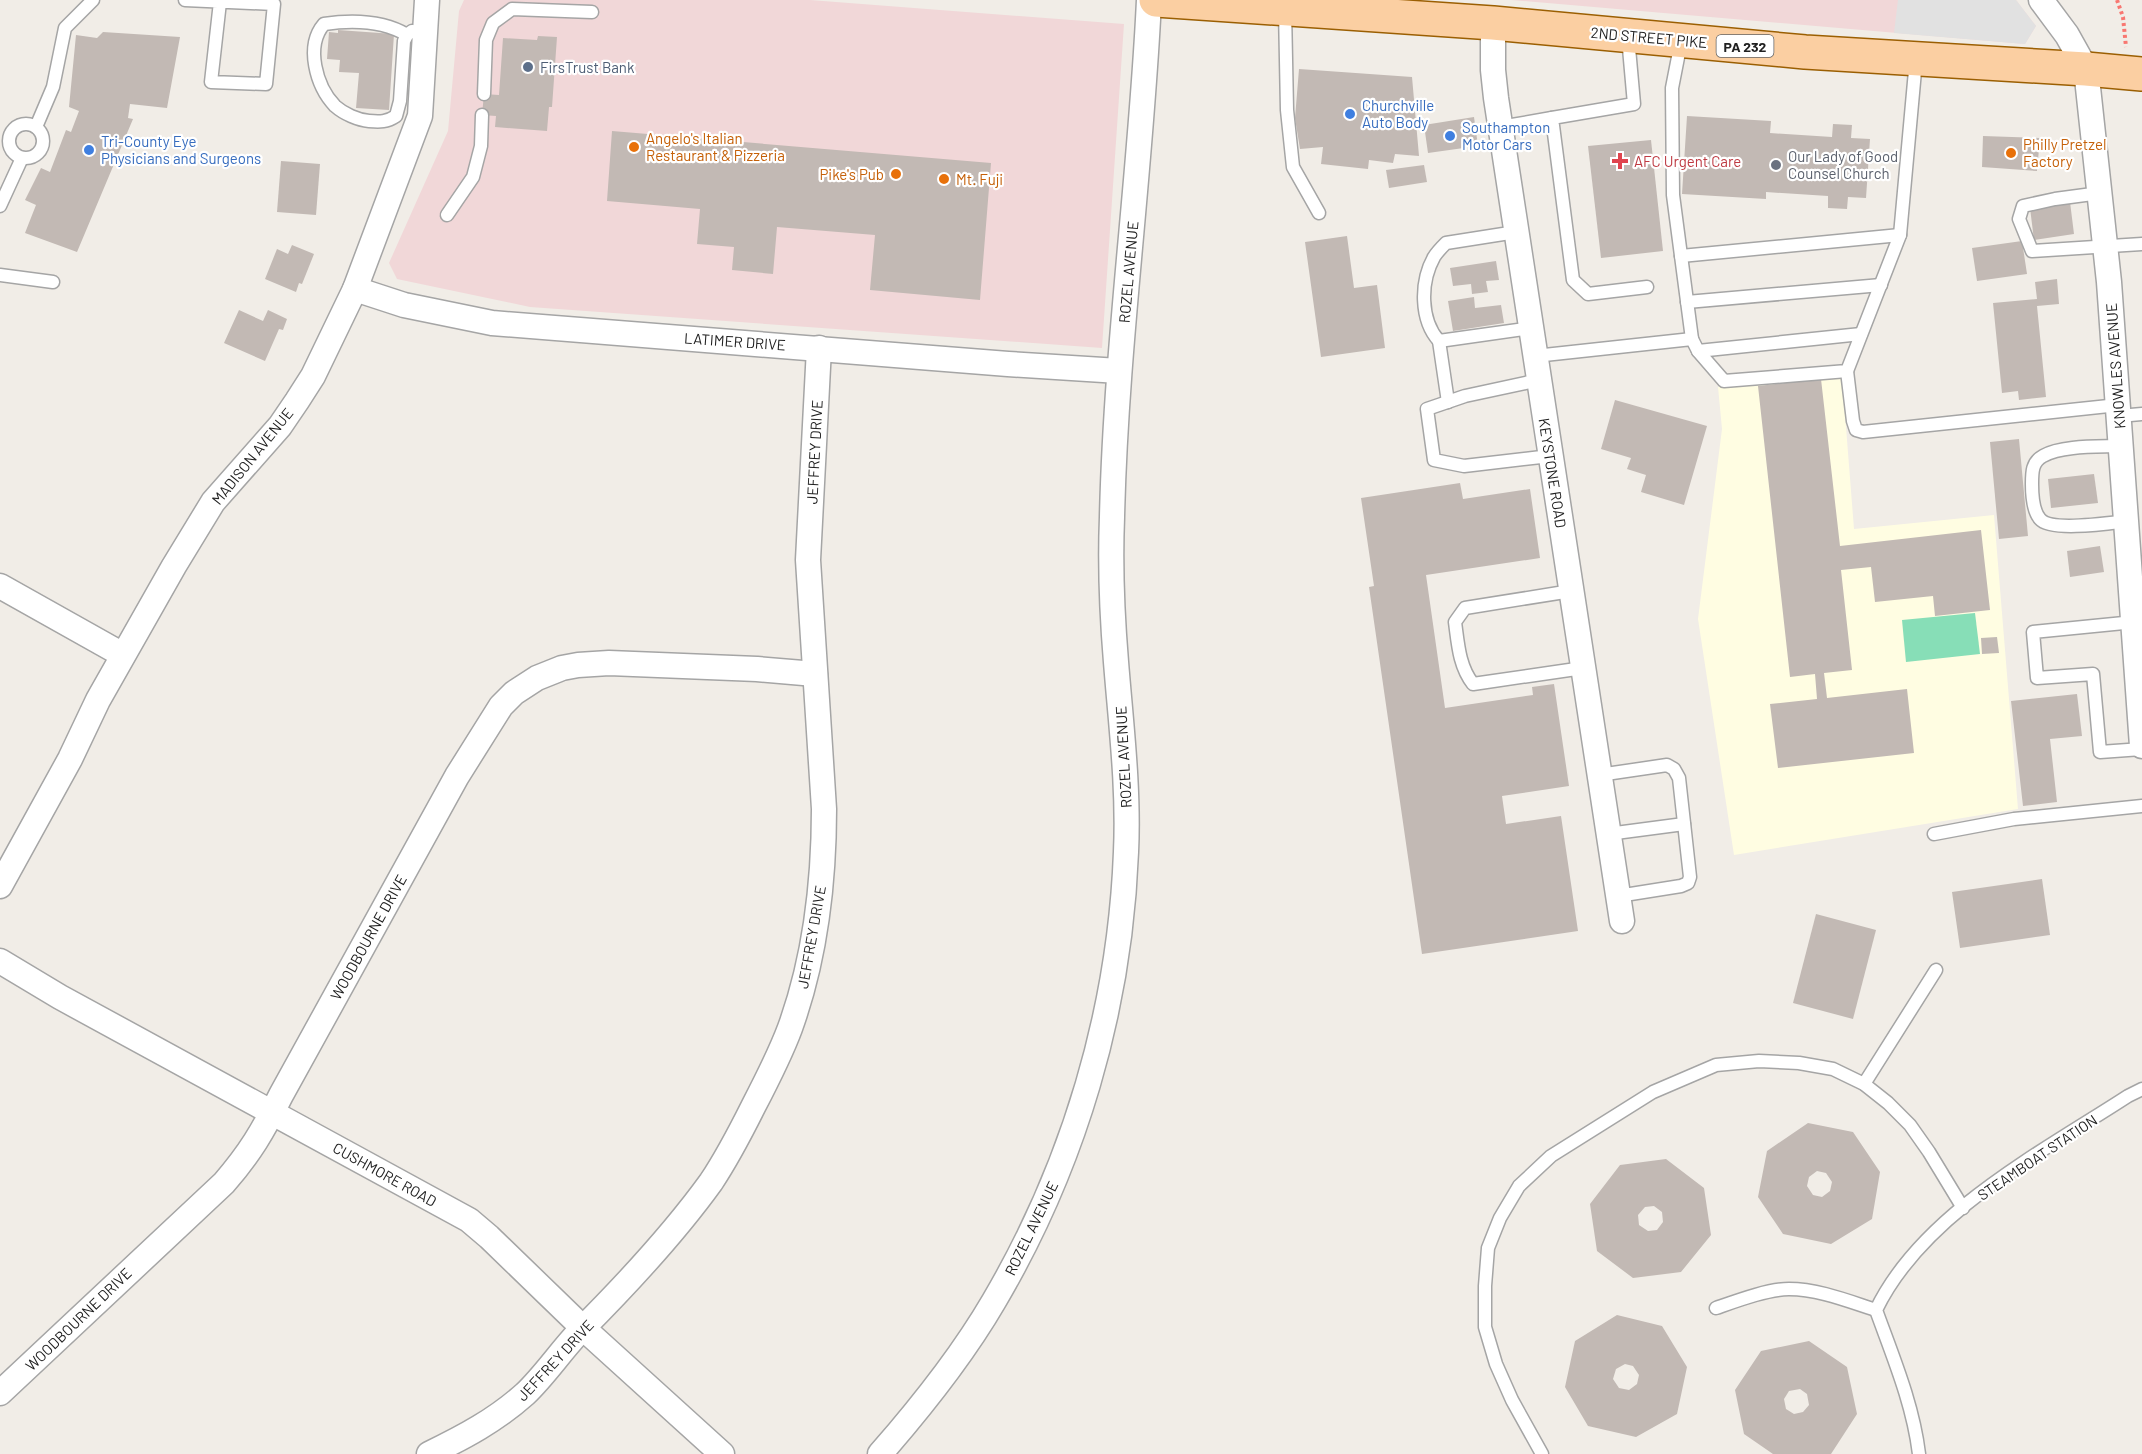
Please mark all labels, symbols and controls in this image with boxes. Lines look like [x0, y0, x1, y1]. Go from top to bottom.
street label: 2ND STREET PIKE [1590, 23, 1708, 51]
road number: PA 232 [1716, 35, 1774, 57]
place label: FirsTrust Bank [540, 58, 635, 76]
marker: FirsTrust Bank [521, 60, 535, 74]
place label: Churchville Auto Body [1362, 96, 1434, 131]
marker: Churchville Auto Body [1343, 107, 1357, 121]
place label: Southampton Motor Cars [1462, 118, 1550, 153]
place label: Angelo's Italian Restaurant & Pizzeria [646, 129, 785, 164]
marker: Southampton Motor Cars [1443, 129, 1457, 143]
place label: Tri-County Eye Physicians and Surgeons [101, 132, 261, 167]
place label: Philly Pretzel Factory [2023, 135, 2106, 170]
marker: Angelo's Italian Restaurant & Pizzeria [627, 140, 641, 154]
marker: Tri-County Eye Physicians and Surgeons [82, 143, 96, 157]
marker: Philly Pretzel Factory [2004, 146, 2018, 160]
place label: Our Lady of Good Counsel Church [1788, 147, 1898, 182]
marker: AFC Urgent Care [1611, 152, 1629, 170]
place label: AFC Urgent Care [1634, 152, 1741, 170]
marker: Our Lady of Good Counsel Church [1769, 158, 1783, 172]
place label: Pike's Pub [819, 165, 884, 183]
marker: Pike's Pub [889, 167, 903, 181]
place label: Mt. Fuji [956, 170, 1003, 188]
marker: Mt. Fuji [937, 172, 951, 186]
street label: ROZEL AVENUE [1115, 220, 1141, 324]
street label: KNOWLES AVENUE [2102, 302, 2128, 430]
street label: LATIMER DRIVE [684, 328, 786, 354]
street label: JEFFREY DRIVE [802, 399, 826, 505]
street label: MADISON AVENUE [207, 404, 297, 508]
street label: KEYSTONE ROAD [1535, 417, 1571, 529]
street label: ROZEL AVENUE [1111, 705, 1135, 809]
street label: WOODBOURNE DRIVE [326, 871, 410, 1003]
street label: JEFFREY DRIVE [793, 884, 829, 990]
street label: STEAMBOAT STATION [1974, 1110, 2100, 1204]
street label: CUSHMORE ROAD [330, 1138, 440, 1210]
street label: ROZEL AVENUE [1000, 1178, 1062, 1278]
street label: WOODBOURNE DRIVE [21, 1264, 135, 1374]
street label: JEFFREY DRIVE [513, 1316, 597, 1404]

